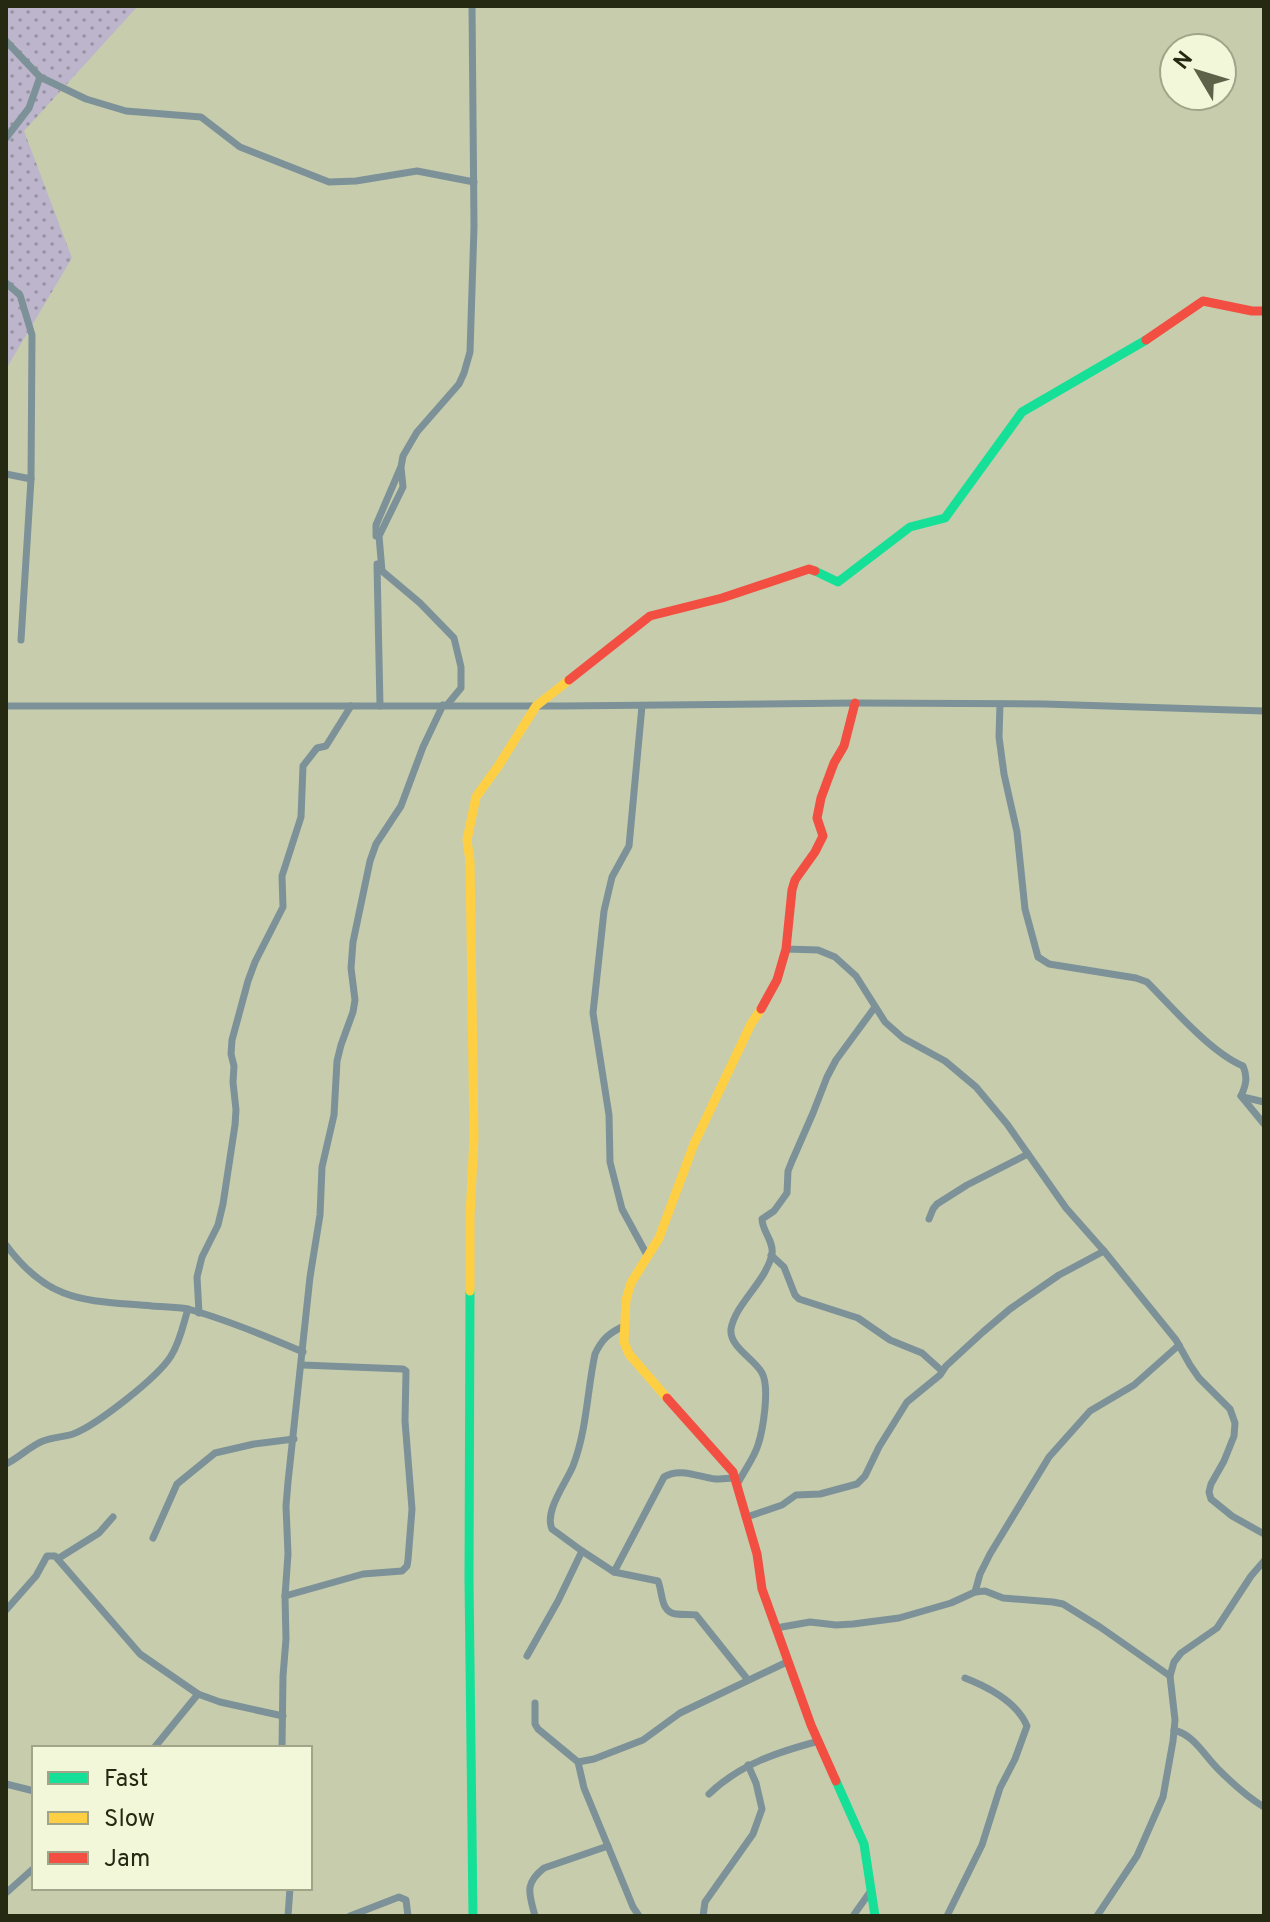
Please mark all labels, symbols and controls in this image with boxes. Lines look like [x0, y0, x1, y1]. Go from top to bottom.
north arrow [1158, 32, 1238, 112]
text: N [1169, 47, 1200, 76]
legend [32, 1746, 312, 1890]
text: Fast [104, 1765, 148, 1795]
text: Slow [104, 1805, 155, 1835]
text: Jam [104, 1845, 150, 1875]

